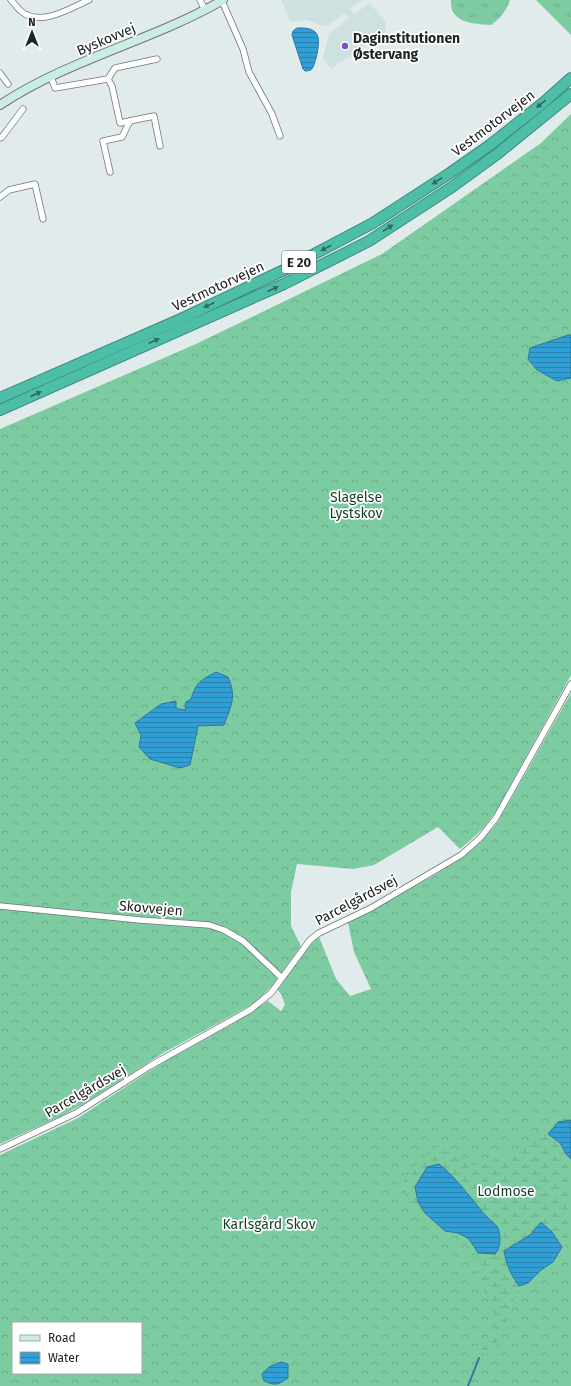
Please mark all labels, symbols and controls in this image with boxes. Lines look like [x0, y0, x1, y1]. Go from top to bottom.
north arrow [12, 12, 52, 52]
text: N [28, 16, 36, 29]
street label: Byskovvej [74, 19, 138, 59]
place label: Daginstitutionen Østervang [353, 30, 460, 63]
marker: Daginstitutionen Østervang [340, 41, 350, 51]
street label: Vestmotorvejen [448, 87, 538, 160]
one-way arrow [536, 99, 547, 108]
one-way arrow [432, 177, 442, 185]
one-way arrow [383, 224, 393, 232]
one-way arrow [320, 245, 331, 251]
road number: E 20 [282, 251, 316, 273]
street label: Vestmotorvejen [170, 258, 267, 315]
one-way arrow [268, 285, 280, 291]
one-way arrow [203, 302, 215, 308]
one-way arrow [149, 338, 161, 344]
one-way arrow [30, 391, 41, 397]
park label: Slagelse Lystskov [330, 489, 383, 522]
street label: Parcelgårdsvej [312, 872, 400, 929]
street label: Skovvejen [118, 897, 184, 920]
street label: Parcelgårdsvej [42, 1061, 129, 1121]
park label: Lodmose [477, 1183, 535, 1200]
park label: Karlsgård Skov [222, 1216, 316, 1233]
legend [12, 1322, 142, 1374]
text: Road [48, 1331, 76, 1345]
text: Water [48, 1351, 80, 1365]

